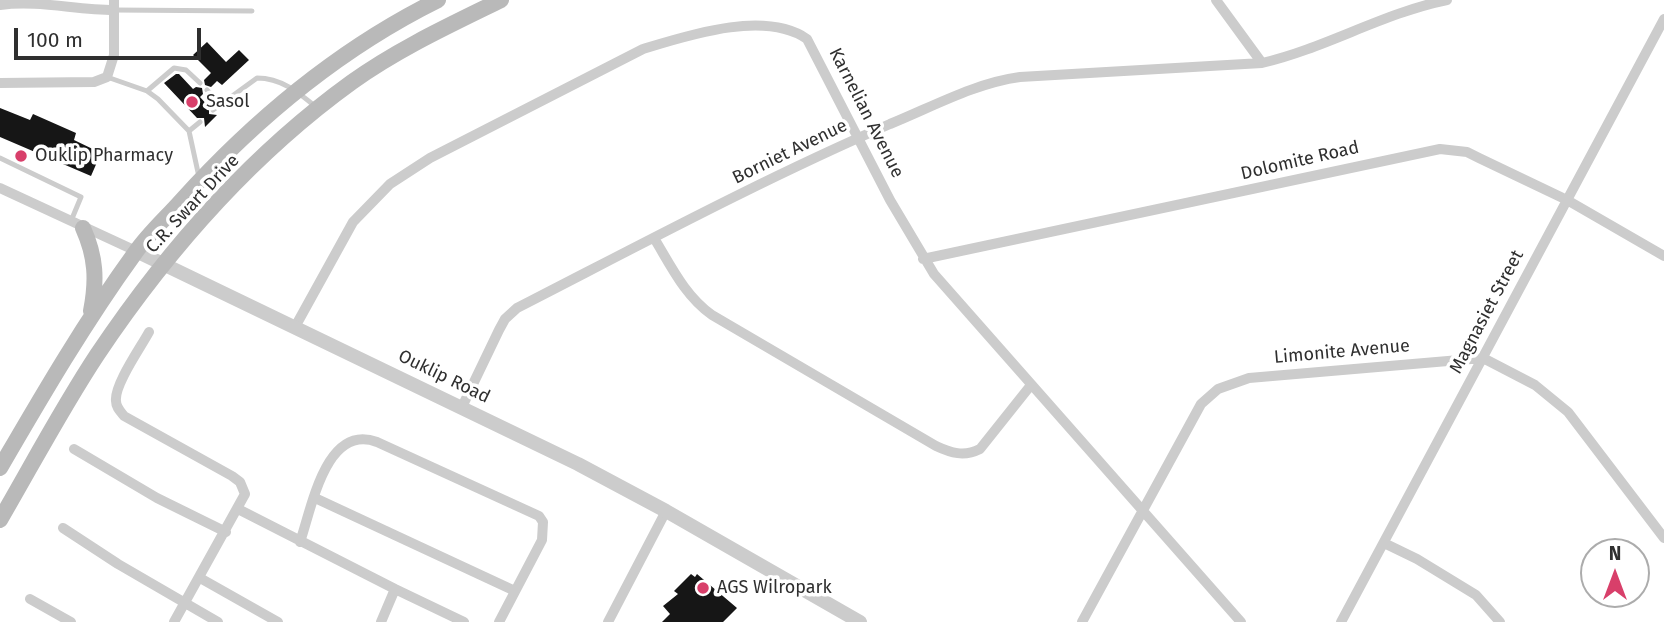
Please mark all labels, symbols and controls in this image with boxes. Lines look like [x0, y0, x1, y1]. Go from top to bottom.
scale bar [18, 14, 205, 58]
text: 100 m [27, 27, 83, 53]
street label: Karnelian Avenue [824, 44, 908, 182]
place label: Sasol [206, 91, 250, 113]
marker: Sasol [184, 94, 200, 110]
street label: Borniet Avenue [729, 115, 851, 189]
street label: Dolomite Road [1239, 137, 1361, 185]
place label: Ouklip Pharmacy [35, 145, 173, 167]
marker: Ouklip Pharmacy [13, 148, 29, 164]
street label: C.R. Swart Drive [142, 150, 244, 258]
street label: Magnasiet Street [1445, 247, 1529, 377]
street label: Limonite Avenue [1273, 335, 1411, 369]
street label: Ouklip Road [395, 345, 493, 409]
north arrow [1580, 538, 1650, 608]
text: N [1609, 542, 1621, 565]
place label: AGS Wilropark [717, 577, 832, 599]
marker: AGS Wilropark [695, 580, 711, 596]

